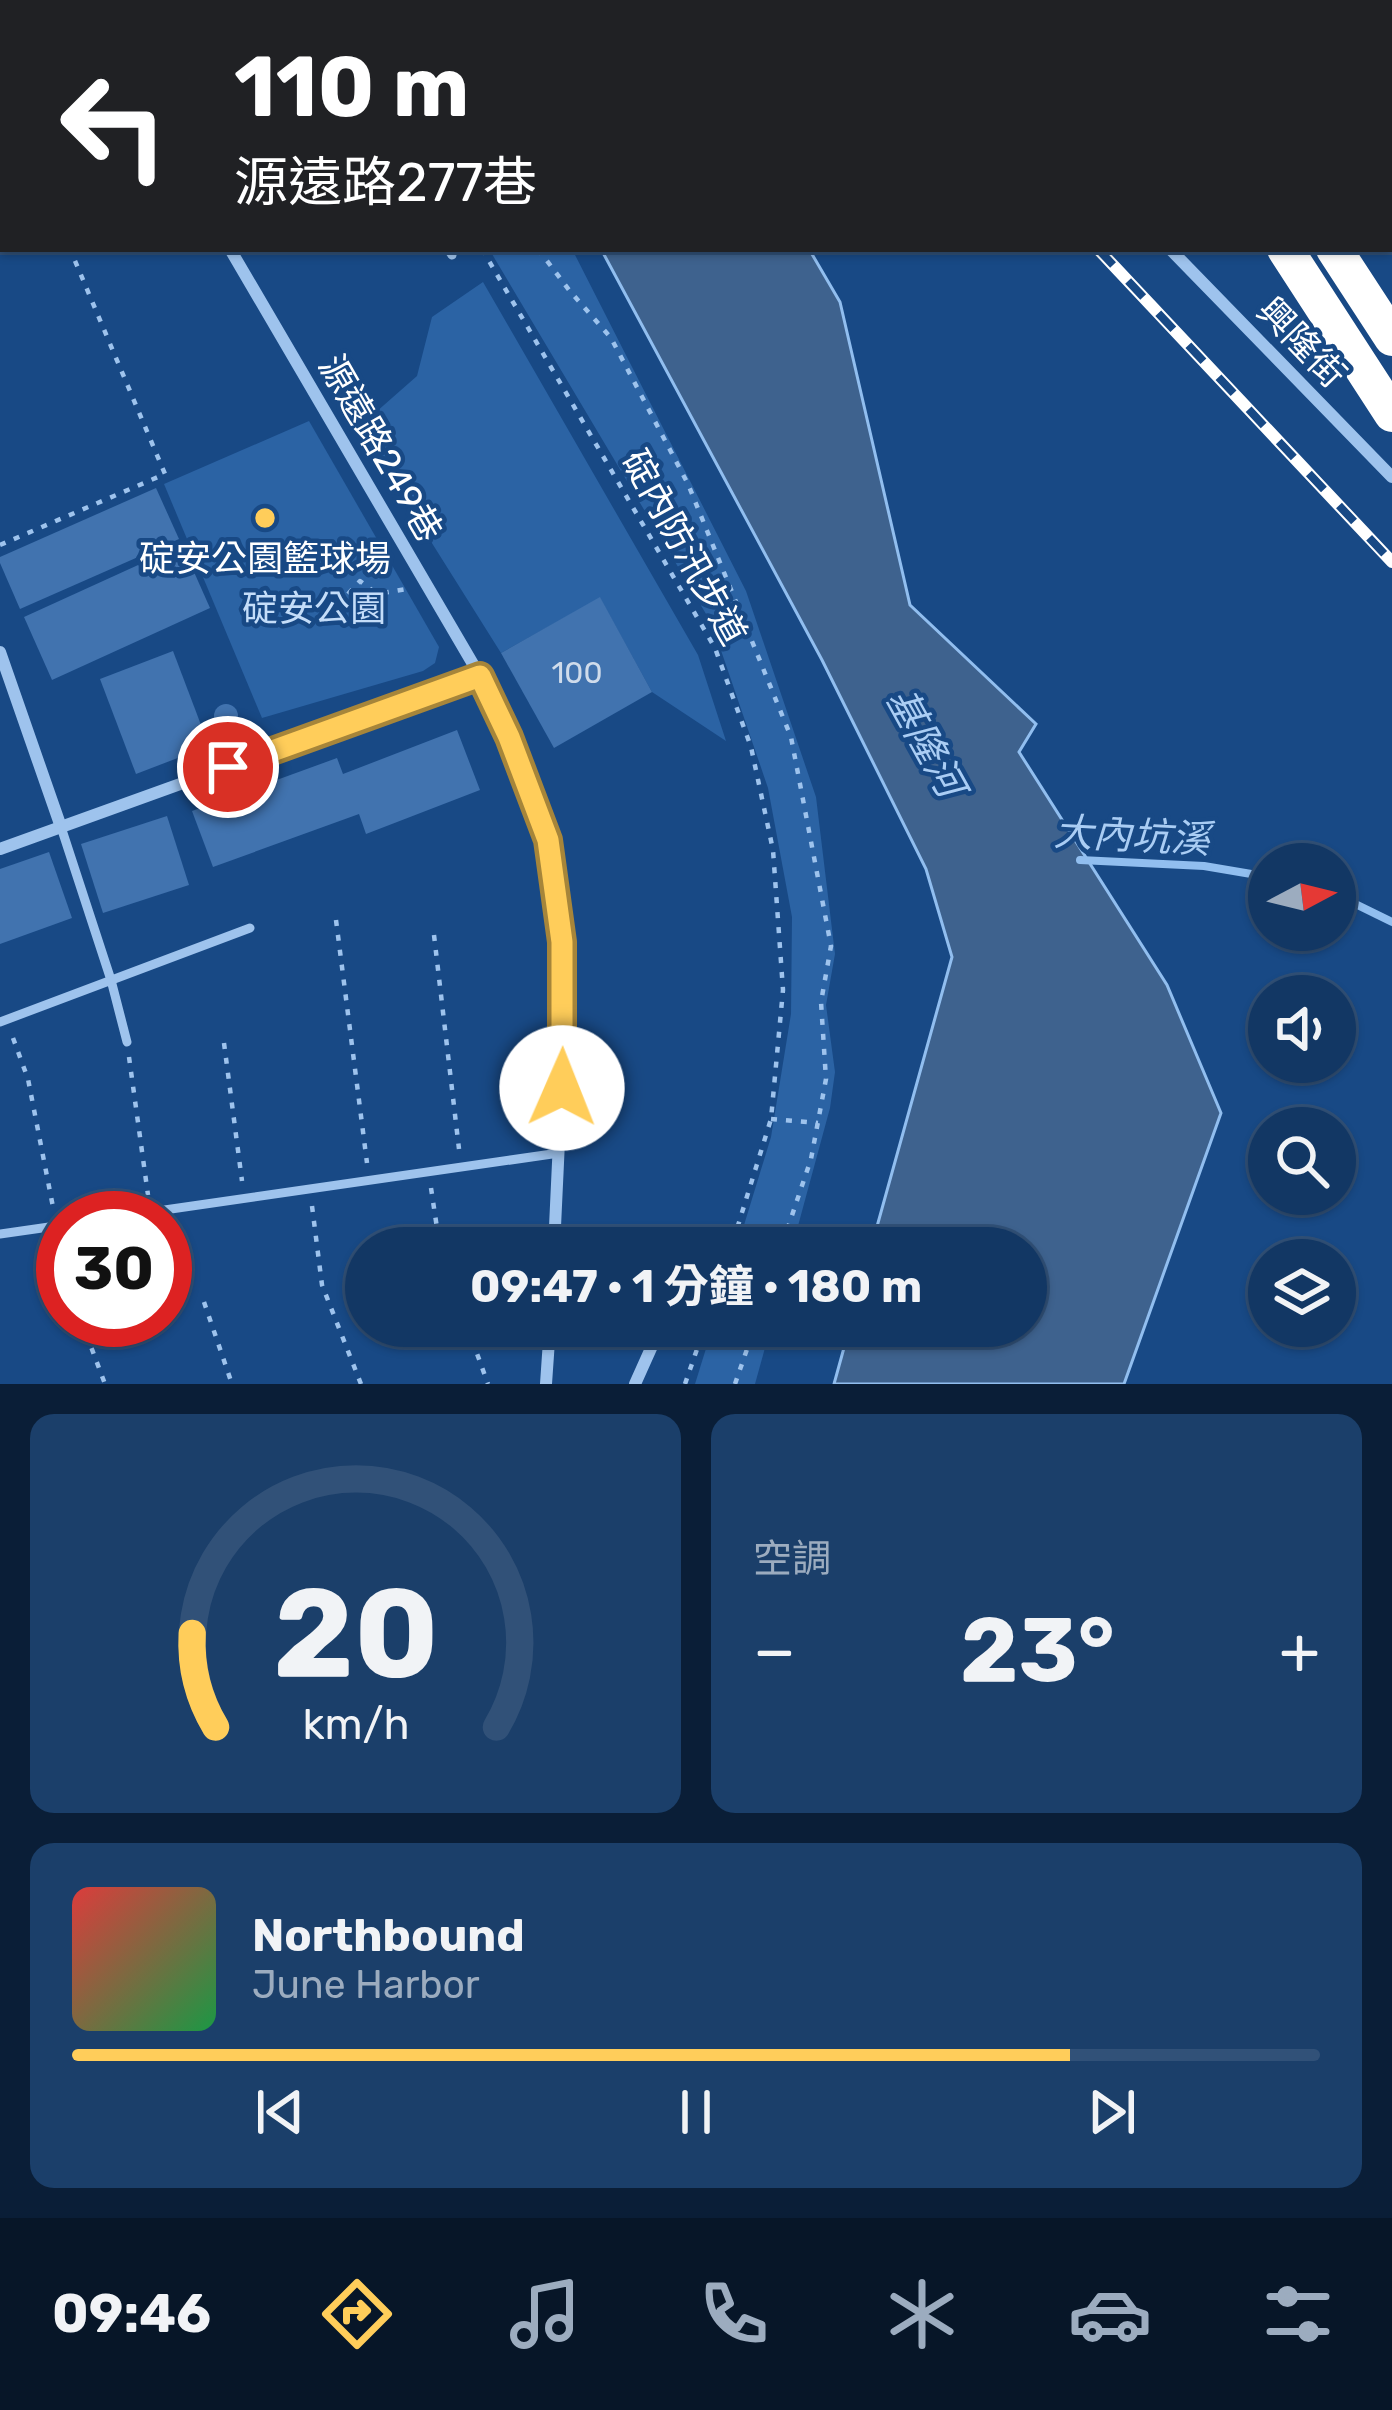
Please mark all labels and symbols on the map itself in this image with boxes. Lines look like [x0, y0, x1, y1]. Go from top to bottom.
street label: 興隆街 [1249, 289, 1355, 396]
street label: 源遠路249巷 [310, 347, 451, 549]
street label: 碇內防汛步道 [613, 442, 756, 652]
marker: 碇安公園籃球場 [252, 505, 278, 531]
place label: 碇安公園籃球場 [139, 537, 391, 580]
park label: 碇安公園 [242, 587, 386, 630]
house number: 100 [552, 655, 602, 691]
water label: 基隆河 [877, 680, 977, 811]
pin [177, 716, 279, 818]
water label: 大內坑溪 [1053, 809, 1216, 863]
north arrow [1248, 843, 1356, 951]
position arrow [499, 1025, 625, 1151]
speed limit sign: 30 [36, 1191, 192, 1347]

